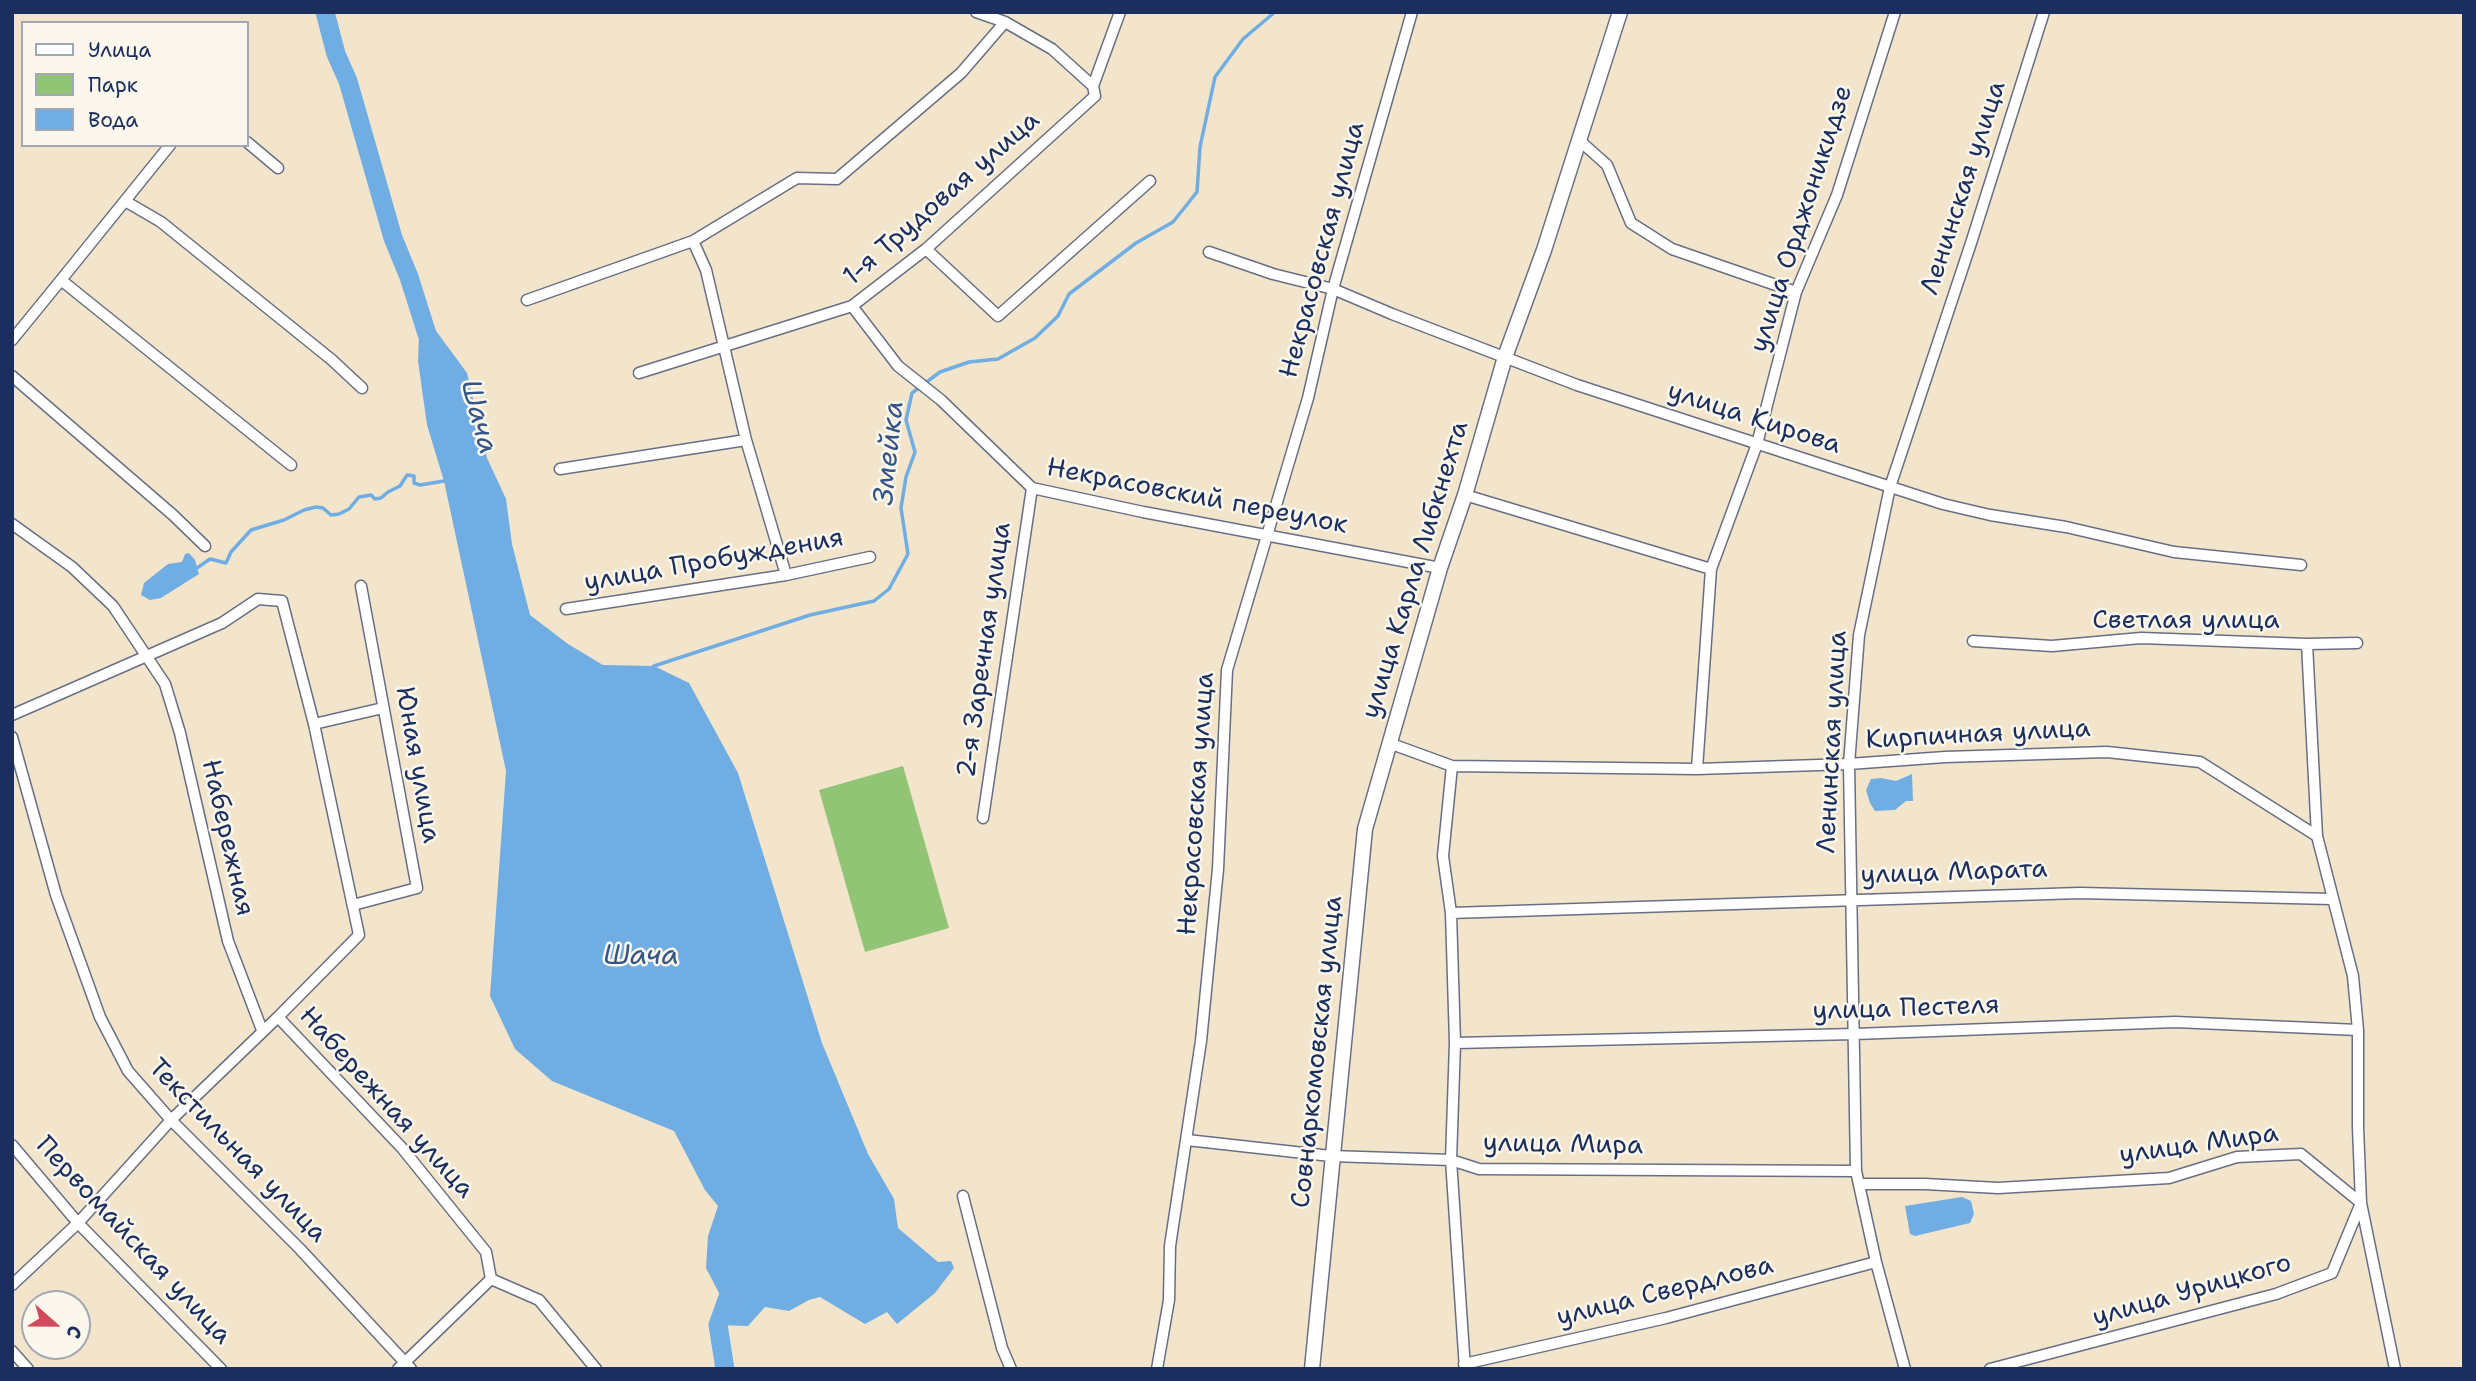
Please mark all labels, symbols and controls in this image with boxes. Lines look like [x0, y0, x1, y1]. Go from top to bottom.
legend [21, 21, 248, 147]
text: Улица [88, 36, 151, 64]
text: Парк [88, 71, 138, 99]
street label: Ленинская улица [1915, 77, 2013, 299]
street label: улица Орджоникидзе [1744, 82, 1860, 356]
street label: 1-я Трудовая улица [837, 105, 1047, 293]
text: Вода [88, 106, 138, 134]
street label: Некрасовская улица [1274, 119, 1372, 381]
water label: Шача [452, 376, 504, 458]
street label: улица Кирова [1663, 376, 1845, 462]
water label: Змейка [868, 399, 912, 507]
street label: улица Карла Либкнехта [1356, 417, 1476, 723]
street label: Некрасовский переулок [1044, 452, 1350, 542]
street label: 2-я Заречная улица [952, 520, 1018, 780]
street label: улица Пробуждения [582, 523, 846, 599]
street label: Светлая улица [2092, 605, 2280, 637]
street label: Ленинская улица [1812, 630, 1854, 854]
street label: Некрасовская улица [1172, 671, 1222, 937]
street label: Юная улица [388, 685, 446, 845]
street label: Кирпичная улица [1865, 714, 2091, 756]
street label: Набережная [194, 757, 260, 919]
street label: улица Марата [1860, 854, 2048, 892]
street label: Совнаркомовская улица [1286, 894, 1350, 1210]
water label: Шача [603, 940, 679, 974]
street label: улица Пестеля [1812, 990, 2000, 1028]
street label: Набережная улица [292, 1001, 480, 1205]
street label: Текстильная улица [141, 1053, 333, 1249]
street label: улица Мира [2117, 1118, 2281, 1172]
street label: улица Мира [1483, 1128, 1643, 1162]
street label: Первомайская улица [29, 1131, 237, 1351]
street label: улица Урицкого [2089, 1248, 2295, 1334]
street label: улица Свердлова [1554, 1250, 1776, 1334]
north arrow [21, 1290, 91, 1360]
text: С [60, 1322, 88, 1342]

